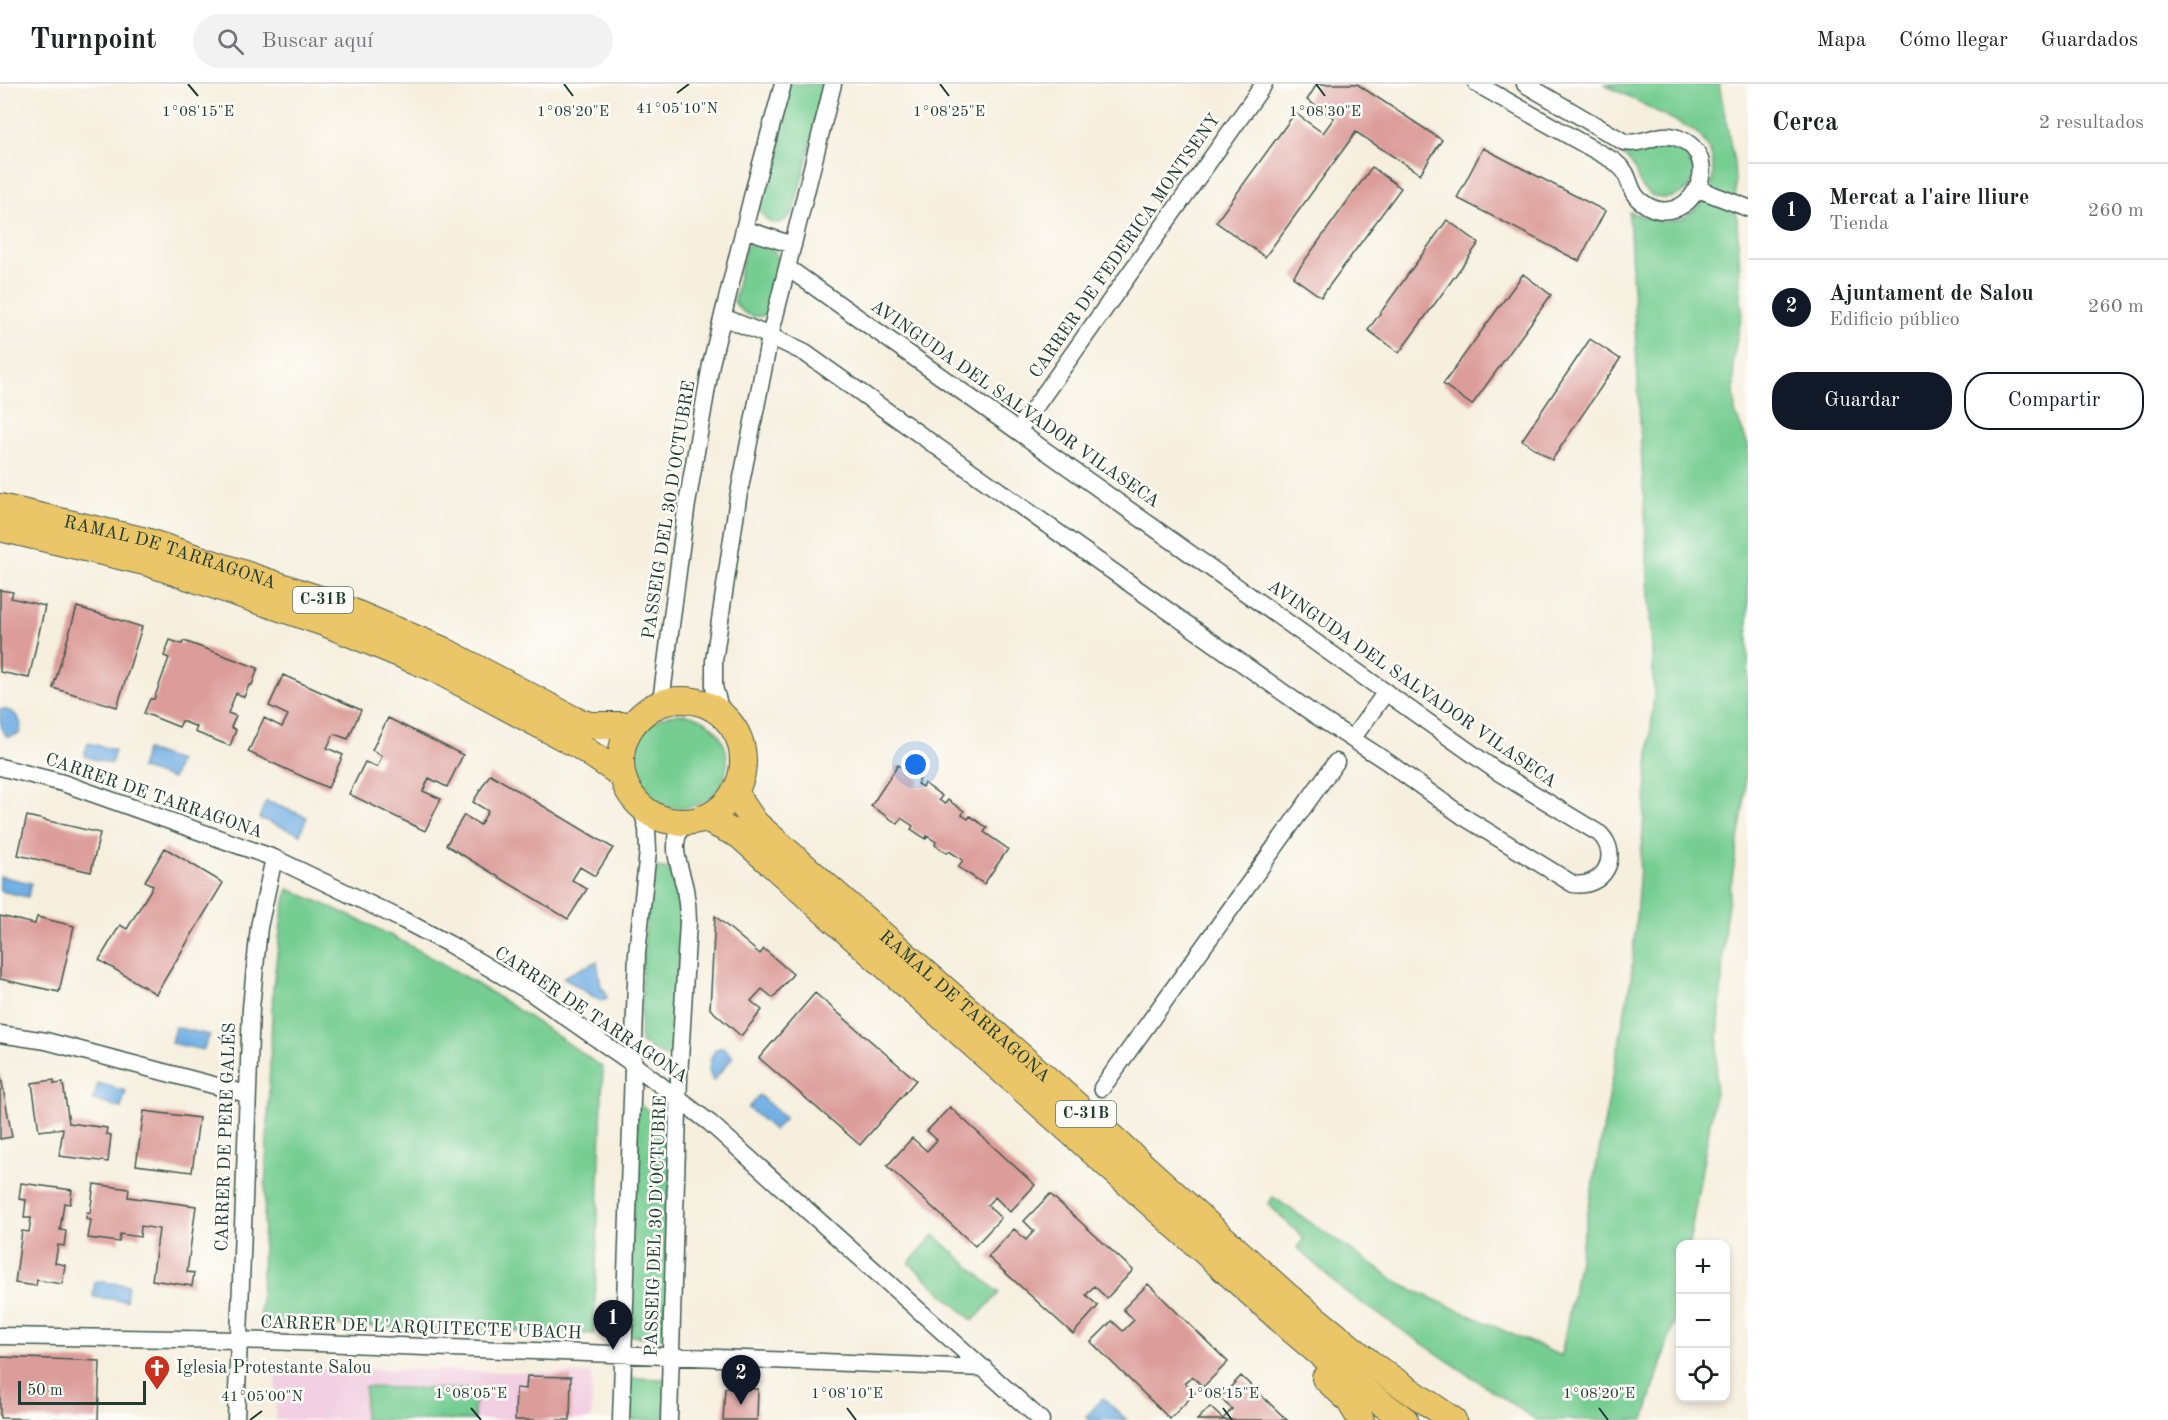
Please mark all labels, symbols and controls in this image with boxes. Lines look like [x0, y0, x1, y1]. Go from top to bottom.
search box [193, 14, 613, 68]
icon: search [214, 25, 247, 58]
text: Turnpoint [30, 27, 157, 55]
text: Buscar aquí [262, 30, 373, 52]
text: Mapa [1817, 30, 1866, 51]
text: Cómo llegar [1899, 30, 2008, 51]
text: Guardados [2041, 30, 2138, 51]
text: 41°05'10"N [636, 102, 718, 117]
text: 1°08'15"E [162, 105, 234, 120]
text: 1°08'20"E [537, 105, 609, 120]
text: 1°08'25"E [913, 105, 985, 120]
text: 1°08'30"E [1289, 105, 1361, 120]
street label: CARRER DE FEDERICA MONTSENY [1026, 110, 1224, 382]
text: Cerca [1772, 110, 1838, 136]
text: 2 resultados [2039, 113, 2144, 133]
text: Mercat a l'aire lliure [1829, 187, 2029, 209]
text: 1 [1786, 201, 1797, 221]
text: 260 m [2088, 201, 2144, 221]
text: Tienda [1829, 214, 1889, 234]
text: Ajuntament de Salou [1829, 283, 2034, 305]
street label: AVINGUDA DEL SALVADOR VILASECA [867, 297, 1163, 511]
text: 2 [1786, 297, 1797, 317]
text: 260 m [2088, 297, 2144, 317]
text: Edificio público [1829, 310, 1960, 330]
button: Guardar [1772, 372, 1952, 430]
button: Compartir [1964, 372, 2144, 430]
street label: PASSEIG DEL 30 D'OCTUBRE [640, 379, 698, 641]
street label: RAMAL DE TARRAGONA [62, 513, 278, 593]
street label: AVINGUDA DEL SALVADOR VILASECA [1264, 577, 1560, 791]
road number: C-31B [293, 587, 353, 613]
street label: CARRER DE TARRAGONA [43, 750, 265, 842]
your location [901, 750, 930, 779]
street label: RAMAL DE TARRAGONA [876, 927, 1053, 1086]
street label: CARRER DE TARRAGONA [491, 944, 691, 1087]
street label: CARRER DE PERE GALÉS [209, 1022, 239, 1252]
street label: PASSEIG DEL 30 D'OCTUBRE [642, 1095, 670, 1357]
road number: C-31B [1056, 1101, 1116, 1127]
map controls [1676, 1240, 1730, 1402]
button: + [1676, 1240, 1730, 1294]
button: − [1676, 1294, 1730, 1348]
pin: 1 [594, 1300, 632, 1350]
street label: CARRER DE L'ARQUITECTE UBACH [260, 1313, 582, 1343]
button: locate [1676, 1348, 1730, 1402]
church icon: Iglesia Protestante Salou [142, 1353, 172, 1391]
pin: 2 [722, 1356, 760, 1405]
place label: Iglesia Protestante Salou [176, 1359, 372, 1377]
scale bar [18, 1378, 146, 1406]
text: 50 m [27, 1383, 63, 1399]
text: 1°08'05"E [435, 1387, 507, 1402]
text: 1°08'10"E [811, 1387, 883, 1402]
text: 1°08'15"E [1187, 1387, 1259, 1402]
text: 1°08'20"E [1563, 1387, 1635, 1402]
text: 41°05'00"N [221, 1390, 303, 1405]

